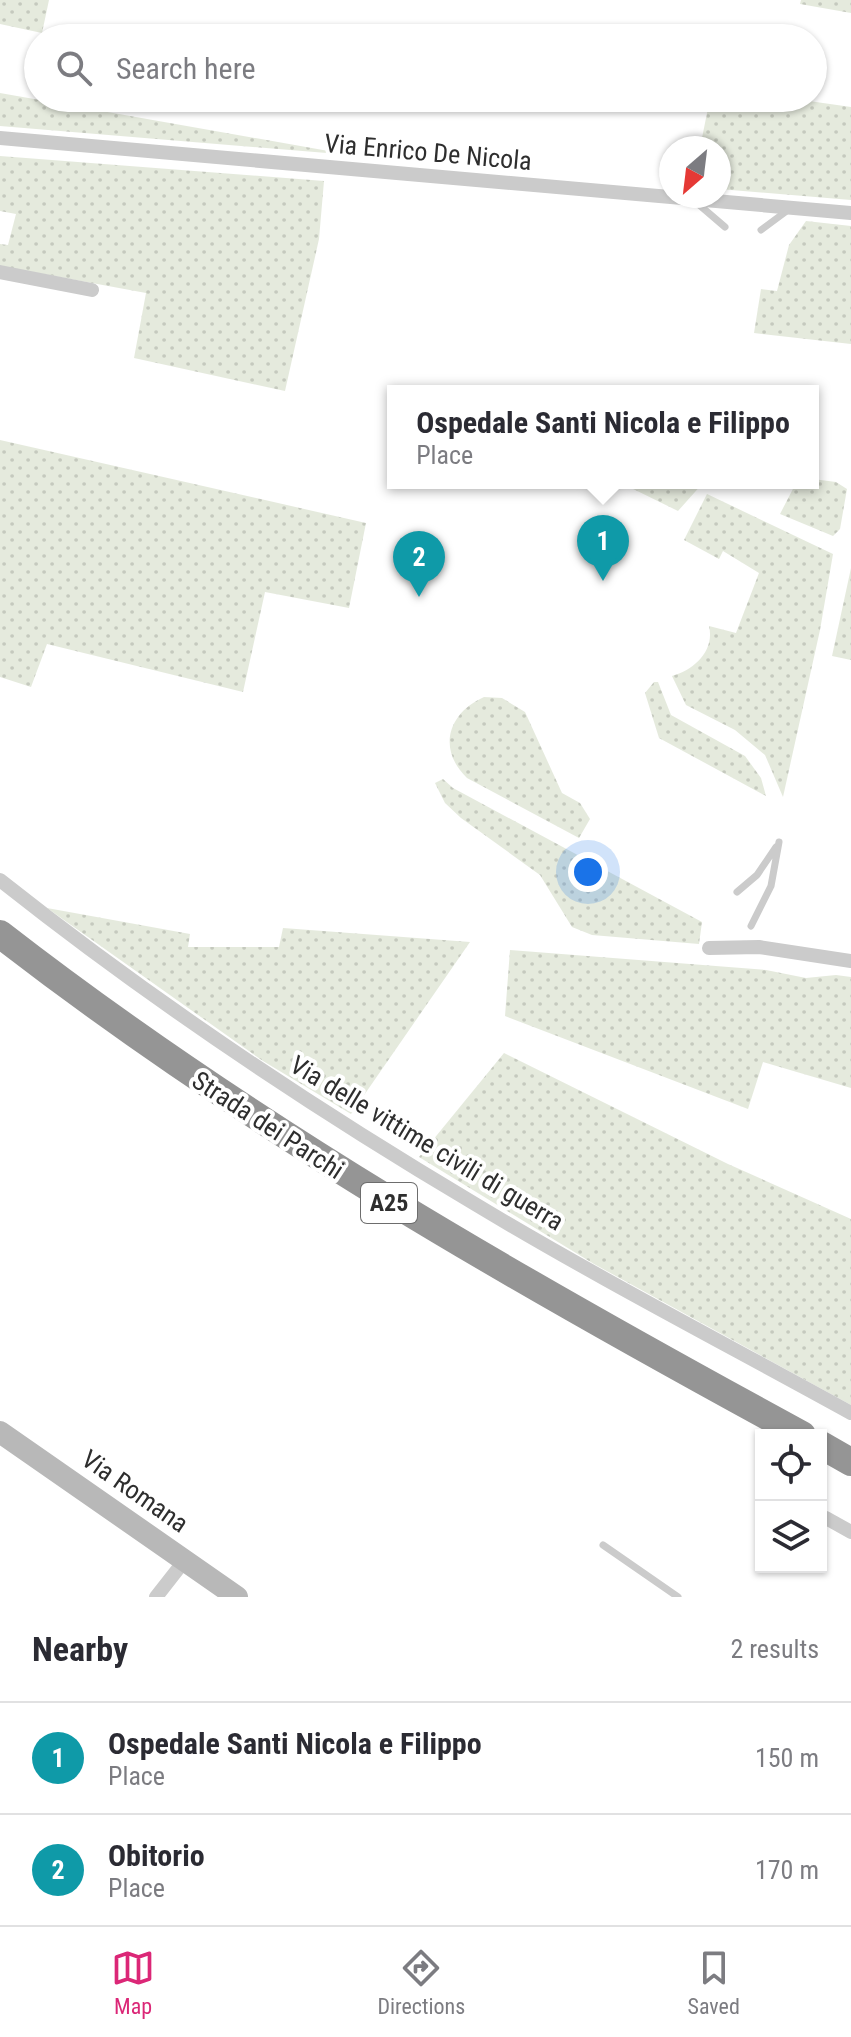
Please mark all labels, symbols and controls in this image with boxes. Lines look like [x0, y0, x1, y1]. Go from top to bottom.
search box [24, 24, 827, 112]
icon: search [52, 46, 96, 90]
text: Search here [116, 51, 256, 86]
street label: Via Enrico De Nicola [323, 128, 533, 176]
north arrow [659, 136, 731, 208]
popup [387, 385, 819, 489]
text: Ospedale Santi Nicola e Filippo [416, 405, 790, 440]
text: Place [416, 440, 473, 470]
pin: 1 [577, 515, 629, 581]
pin: 2 [393, 531, 445, 597]
your location [568, 852, 608, 892]
street label: Via delle vittime civili di guerra [285, 1049, 569, 1237]
street label: Strada dei Parchi [187, 1065, 349, 1185]
road number: A25 [361, 1183, 417, 1223]
map controls [755, 1429, 827, 1573]
button: locate [755, 1429, 827, 1501]
street label: Via Romana [76, 1443, 194, 1539]
button: layers [755, 1501, 827, 1573]
text: Nearby [32, 1629, 128, 1669]
text: 2 results [730, 1634, 819, 1664]
text: Ospedale Santi Nicola e Filippo [108, 1726, 482, 1761]
text: 1 [51, 1743, 65, 1773]
text: 150 m [755, 1743, 819, 1773]
text: Place [108, 1761, 165, 1791]
text: Obitorio [108, 1838, 205, 1873]
text: 2 [51, 1855, 65, 1885]
text: 170 m [755, 1855, 819, 1885]
text: Place [108, 1873, 165, 1903]
tab: Map [111, 1946, 155, 2019]
tab: Directions [377, 1946, 465, 2019]
tab: Saved [688, 1946, 740, 2019]

